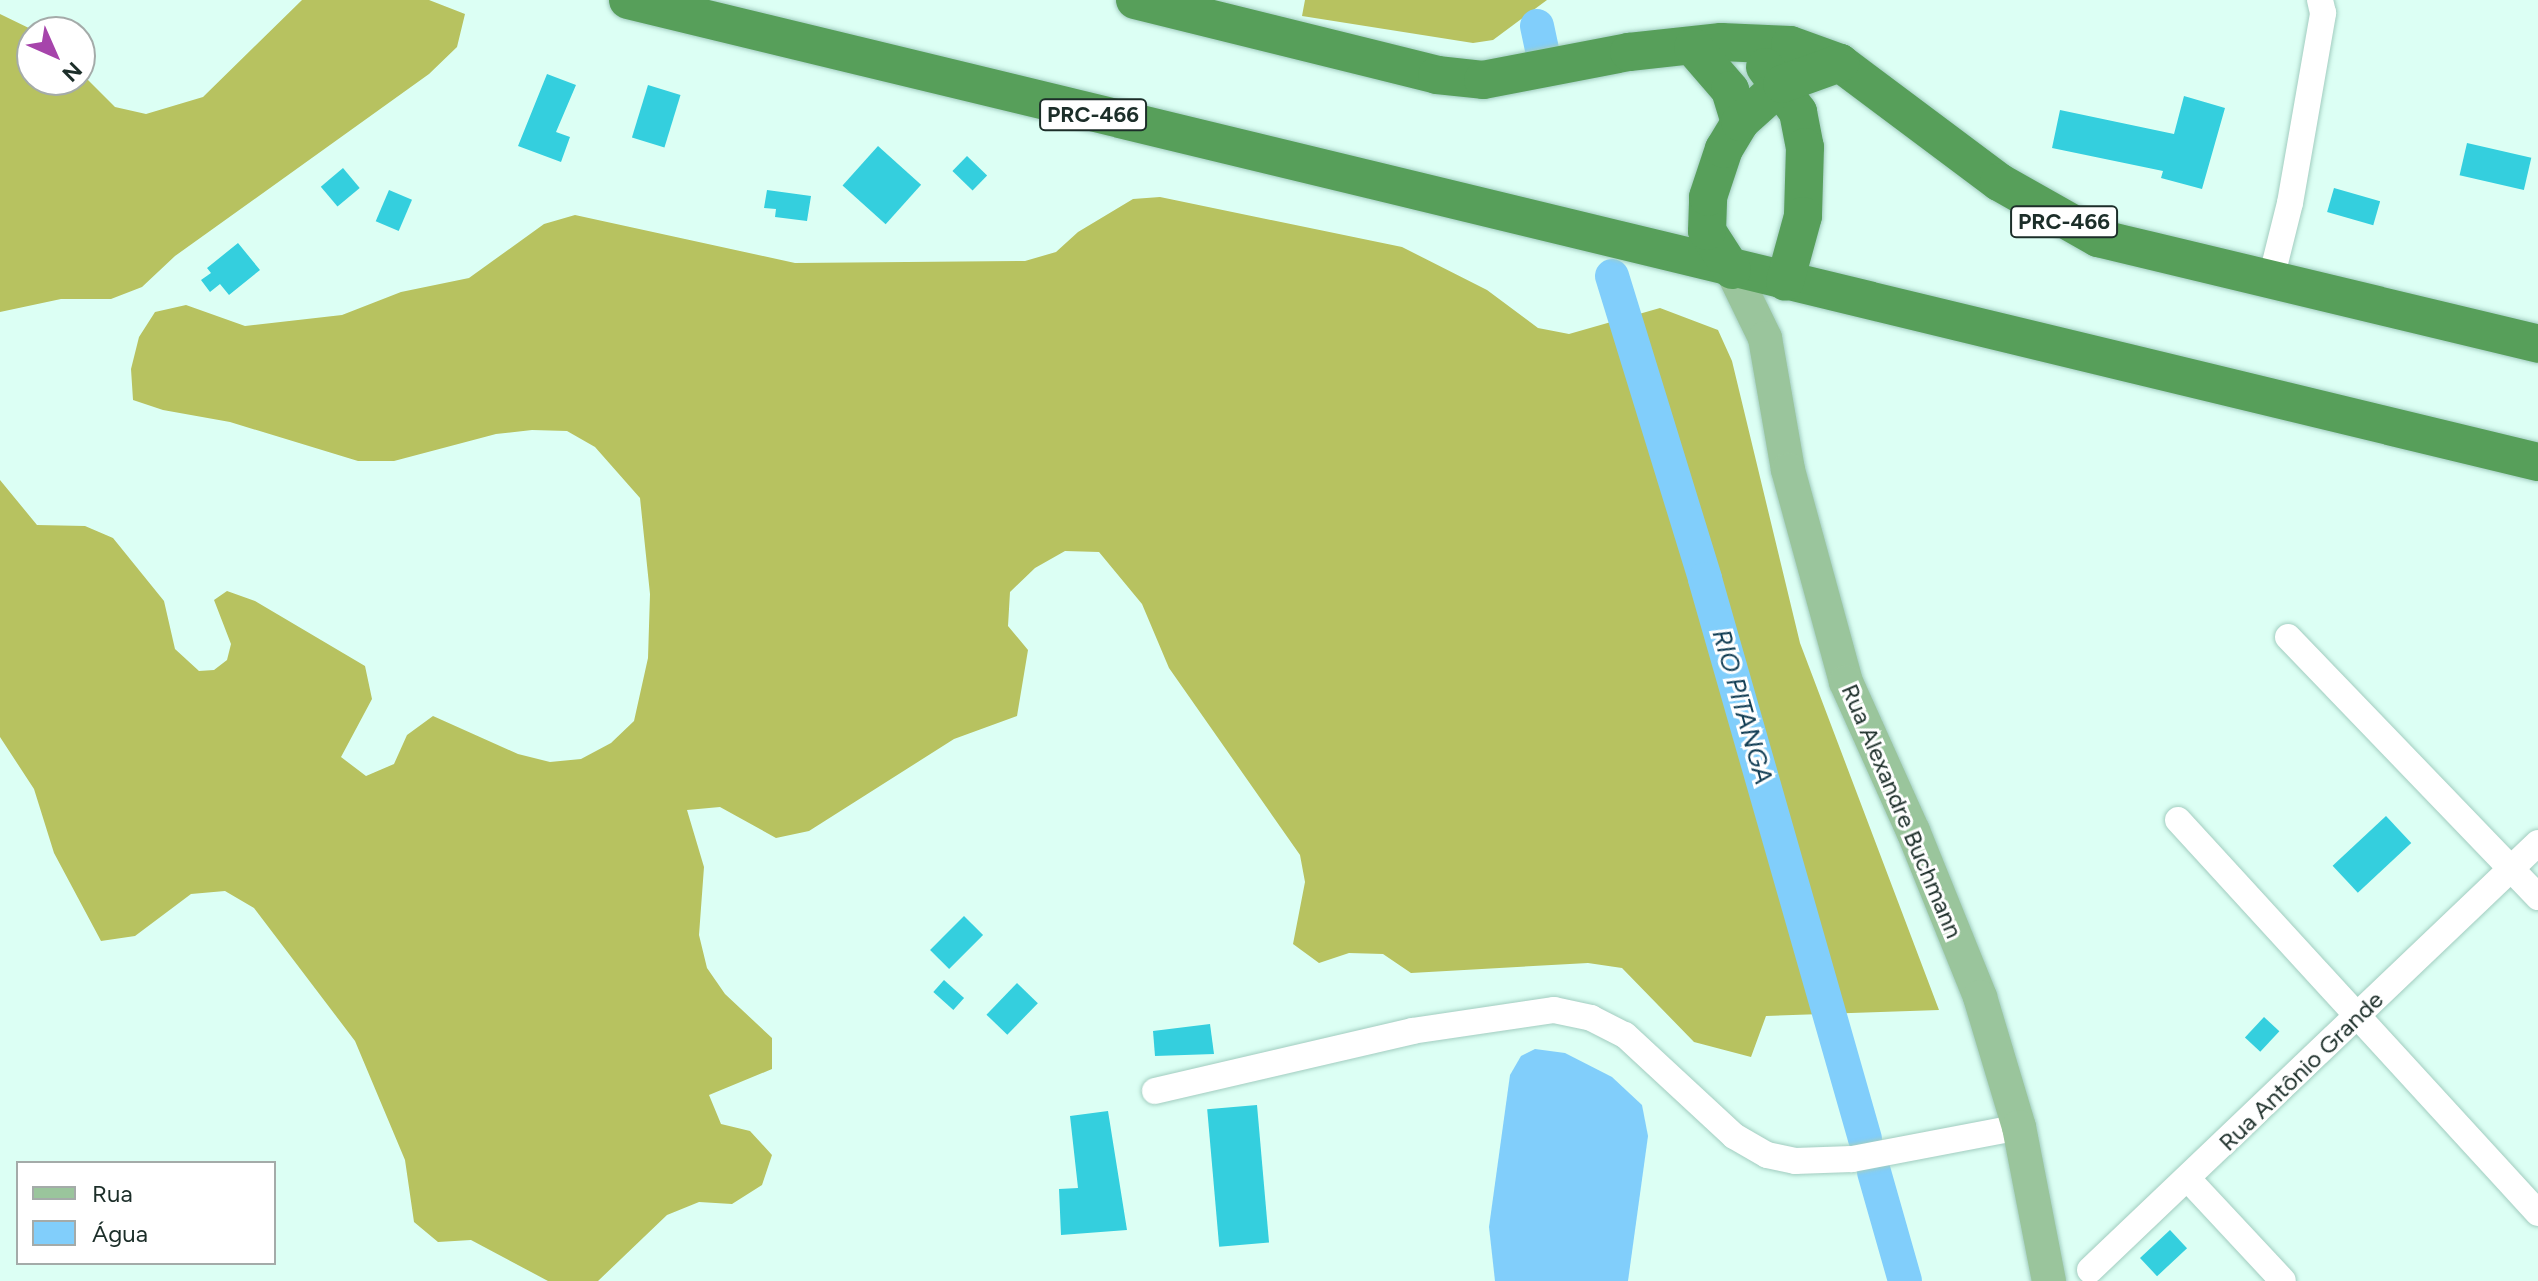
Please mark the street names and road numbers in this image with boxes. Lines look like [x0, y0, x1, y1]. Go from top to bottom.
road number: PRC-466 [1039, 97, 1147, 133]
road number: PRC-466 [2010, 204, 2118, 240]
street label: Rua Alexandre Buchmann [1835, 680, 1969, 942]
street label: Rua Antônio Grande [2213, 985, 2389, 1157]

